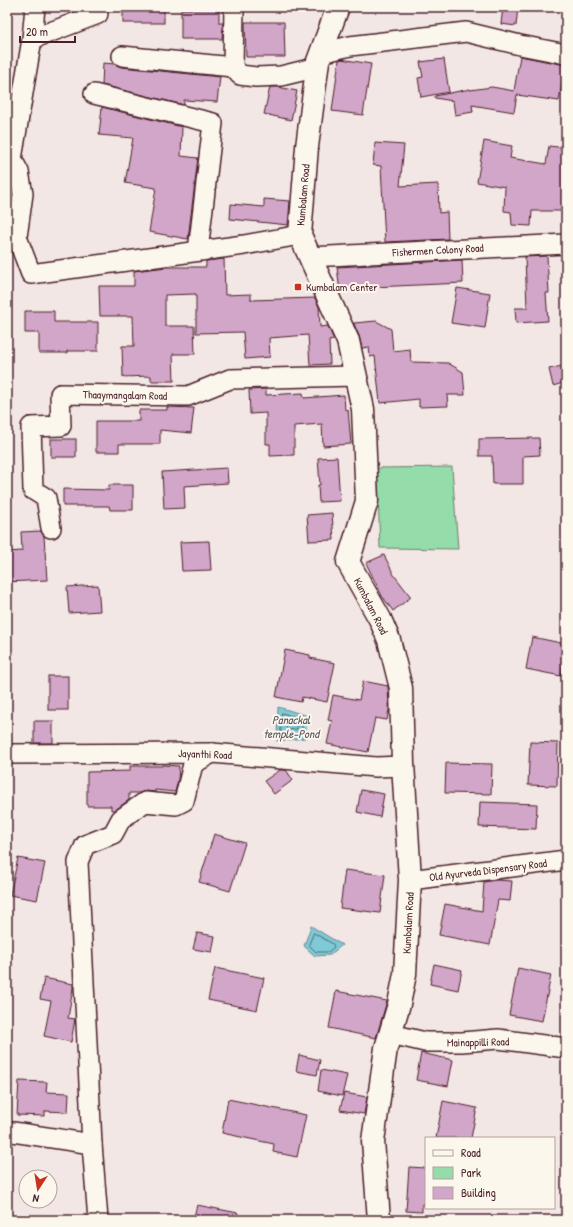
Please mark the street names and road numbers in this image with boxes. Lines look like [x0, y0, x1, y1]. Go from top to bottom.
street label: Kumbalam Road [293, 163, 313, 226]
street label: Fishermen Colony Road [391, 241, 485, 259]
street label: Thaaymangalam Road [83, 387, 168, 403]
street label: Kumbalam Road [351, 575, 392, 637]
street label: Jayanthi Road [178, 746, 233, 762]
street label: Old Ayurveda Dispensary Road [428, 856, 548, 884]
street label: Kumbalam Road [399, 891, 417, 954]
street label: Mainappilli Road [447, 1034, 510, 1050]

